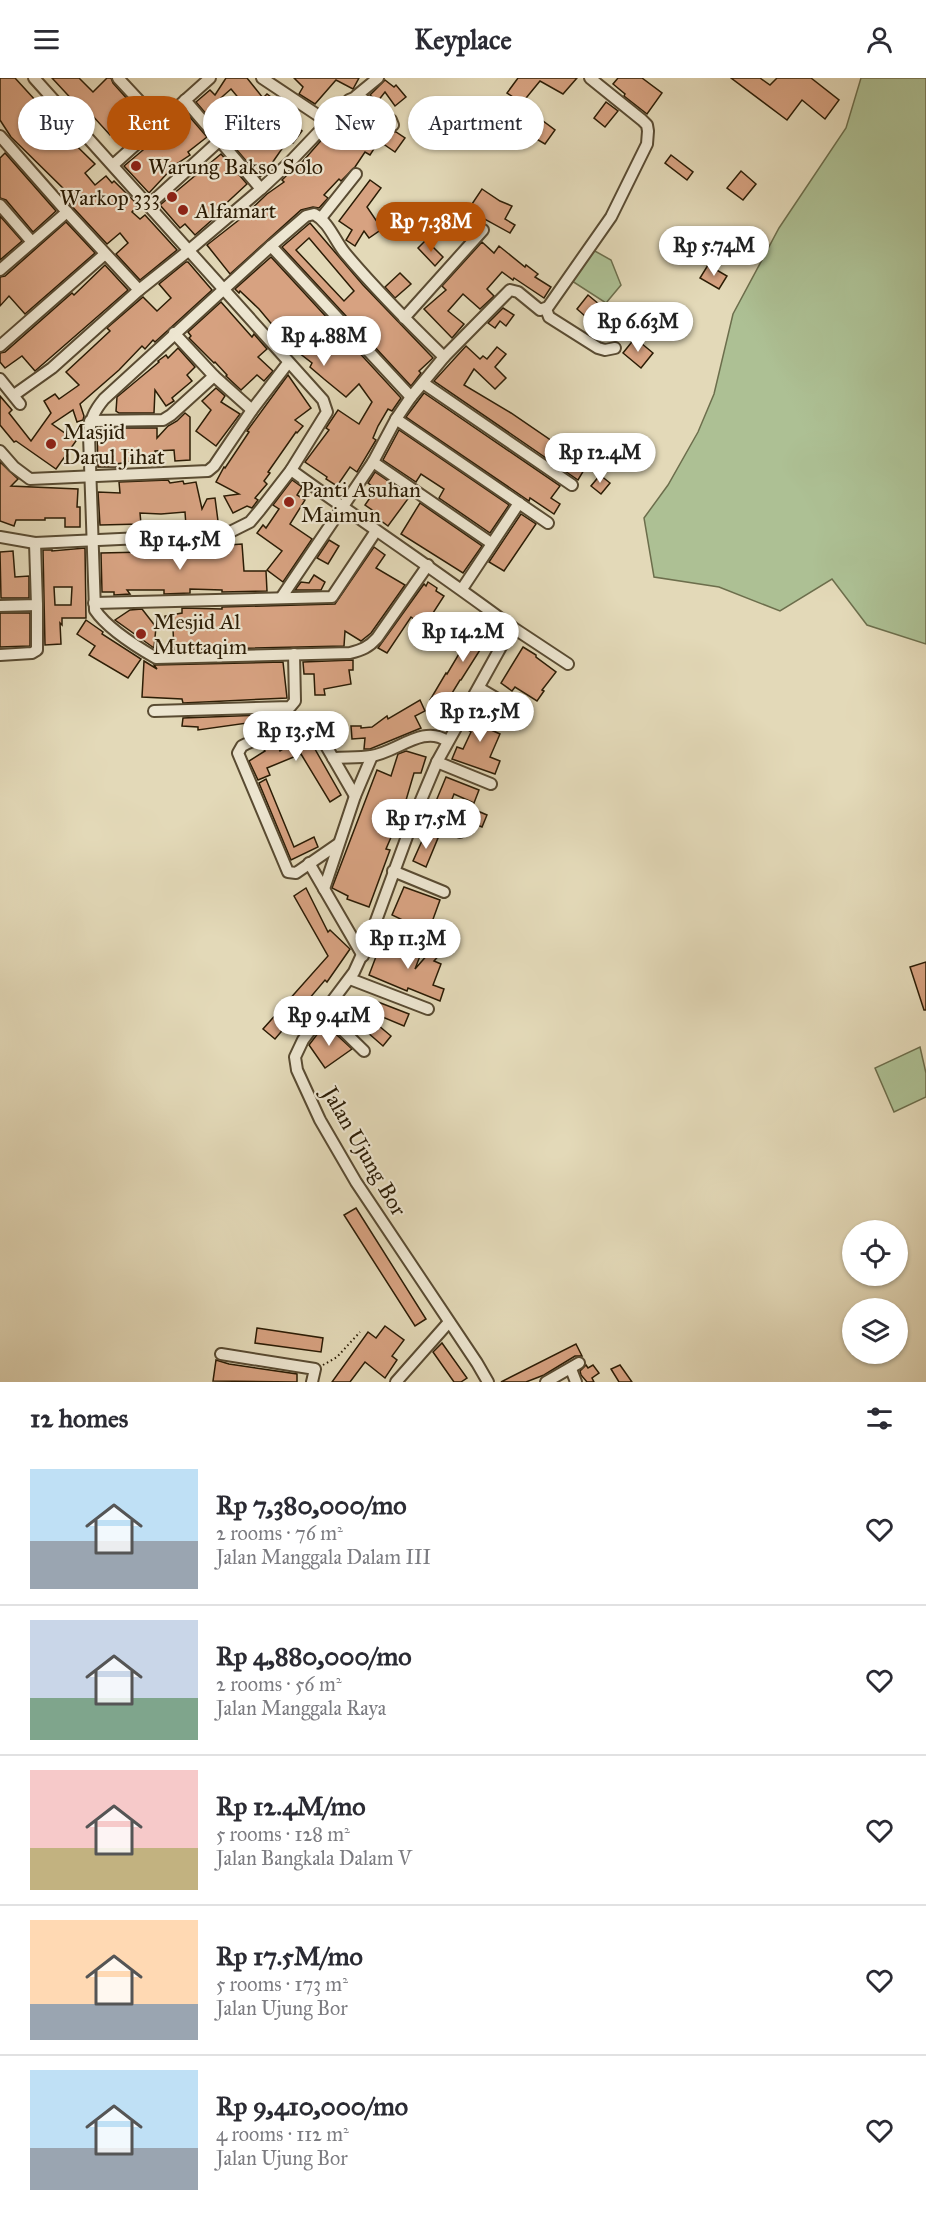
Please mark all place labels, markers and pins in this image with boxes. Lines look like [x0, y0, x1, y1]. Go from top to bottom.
place label: Warung Bakso Solo [148, 153, 323, 180]
marker: Warung Bakso Solo [129, 159, 143, 173]
place label: Warkop 333 [59, 184, 160, 211]
marker: Warkop 333 [165, 190, 179, 204]
place label: Alfamart [194, 197, 277, 224]
pin: Rp 7.38M [369, 202, 493, 253]
marker: Alfamart [176, 203, 190, 217]
pin: Rp 5.74M [652, 226, 776, 277]
pin: Rp 6.63M [576, 302, 700, 353]
pin: Rp 4.88M [262, 316, 386, 367]
place label: Masjid Darul Jihat [63, 418, 165, 470]
pin: Rp 12.4M [538, 433, 662, 484]
marker: Masjid Darul Jihat [44, 437, 58, 451]
place label: Panti Asuhan Maimun [301, 476, 421, 528]
marker: Panti Asuhan Maimun [282, 495, 296, 509]
pin: Rp 14.5M [118, 520, 242, 571]
place label: Mesjid Al Muttaqim [153, 608, 248, 660]
pin: Rp 14.2M [401, 612, 525, 663]
marker: Mesjid Al Muttaqim [134, 627, 148, 641]
pin: Rp 12.5M [418, 692, 542, 743]
pin: Rp 13.5M [234, 711, 358, 762]
pin: Rp 17.5M [364, 799, 488, 850]
pin: Rp 11.3M [346, 919, 470, 970]
pin: Rp 9.41M [267, 996, 391, 1047]

